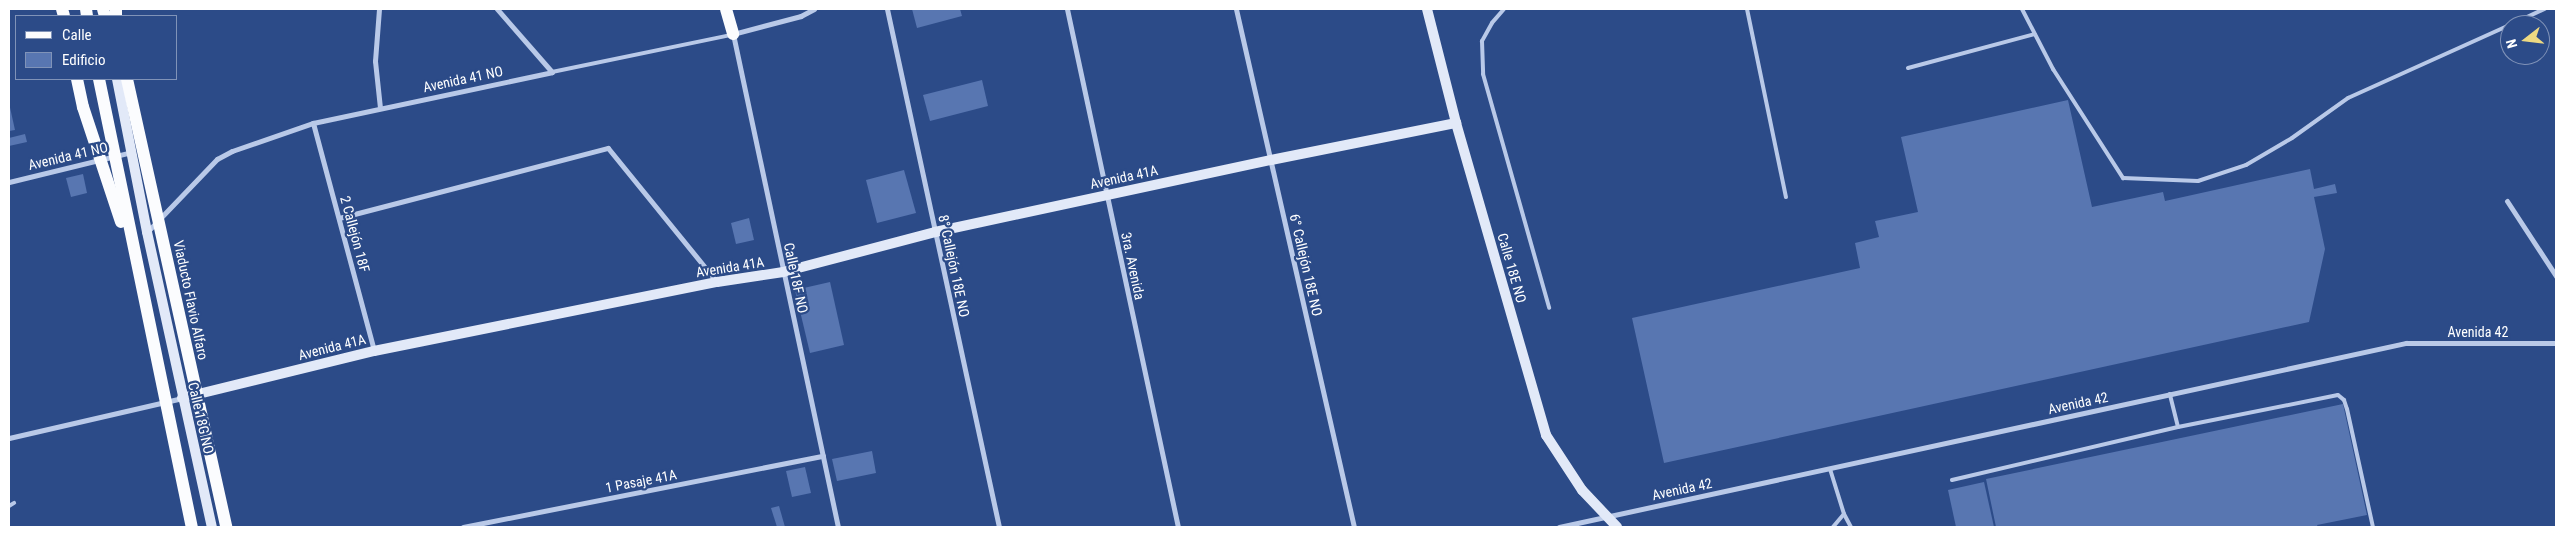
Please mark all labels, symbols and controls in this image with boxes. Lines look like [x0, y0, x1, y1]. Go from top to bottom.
legend [15, 15, 178, 80]
north arrow [2500, 15, 2550, 65]
text: Calle [62, 26, 92, 44]
text: N [2503, 38, 2520, 50]
text: Edificio [62, 51, 105, 69]
street label: Avenida 41 NO [422, 62, 504, 96]
street label: Avenida 41 NO [27, 139, 109, 173]
street label: Avenida 41A [1089, 162, 1159, 192]
street label: 2 Callejón 18F [337, 194, 373, 274]
street label: 6° Callejón 18E NO [1286, 212, 1326, 318]
street label: 8° Callejón 18E NO [935, 213, 973, 319]
street label: 3ra. Avenida [1118, 231, 1148, 301]
street label: Calle 18E NO [1494, 231, 1530, 305]
street label: Viaducto Flavio Alfaro [170, 239, 212, 361]
street label: Calle 18F NO [780, 241, 812, 315]
street label: Avenida 41A [695, 253, 765, 281]
street label: Avenida 42 [2448, 324, 2508, 340]
street label: Avenida 41A [297, 331, 367, 363]
street label: Calle 18G NO [185, 380, 217, 456]
street label: Avenida 42 [2046, 388, 2110, 418]
street label: 1 Pasaje 41A [604, 466, 678, 496]
street label: Avenida 42 [1650, 474, 1714, 504]

